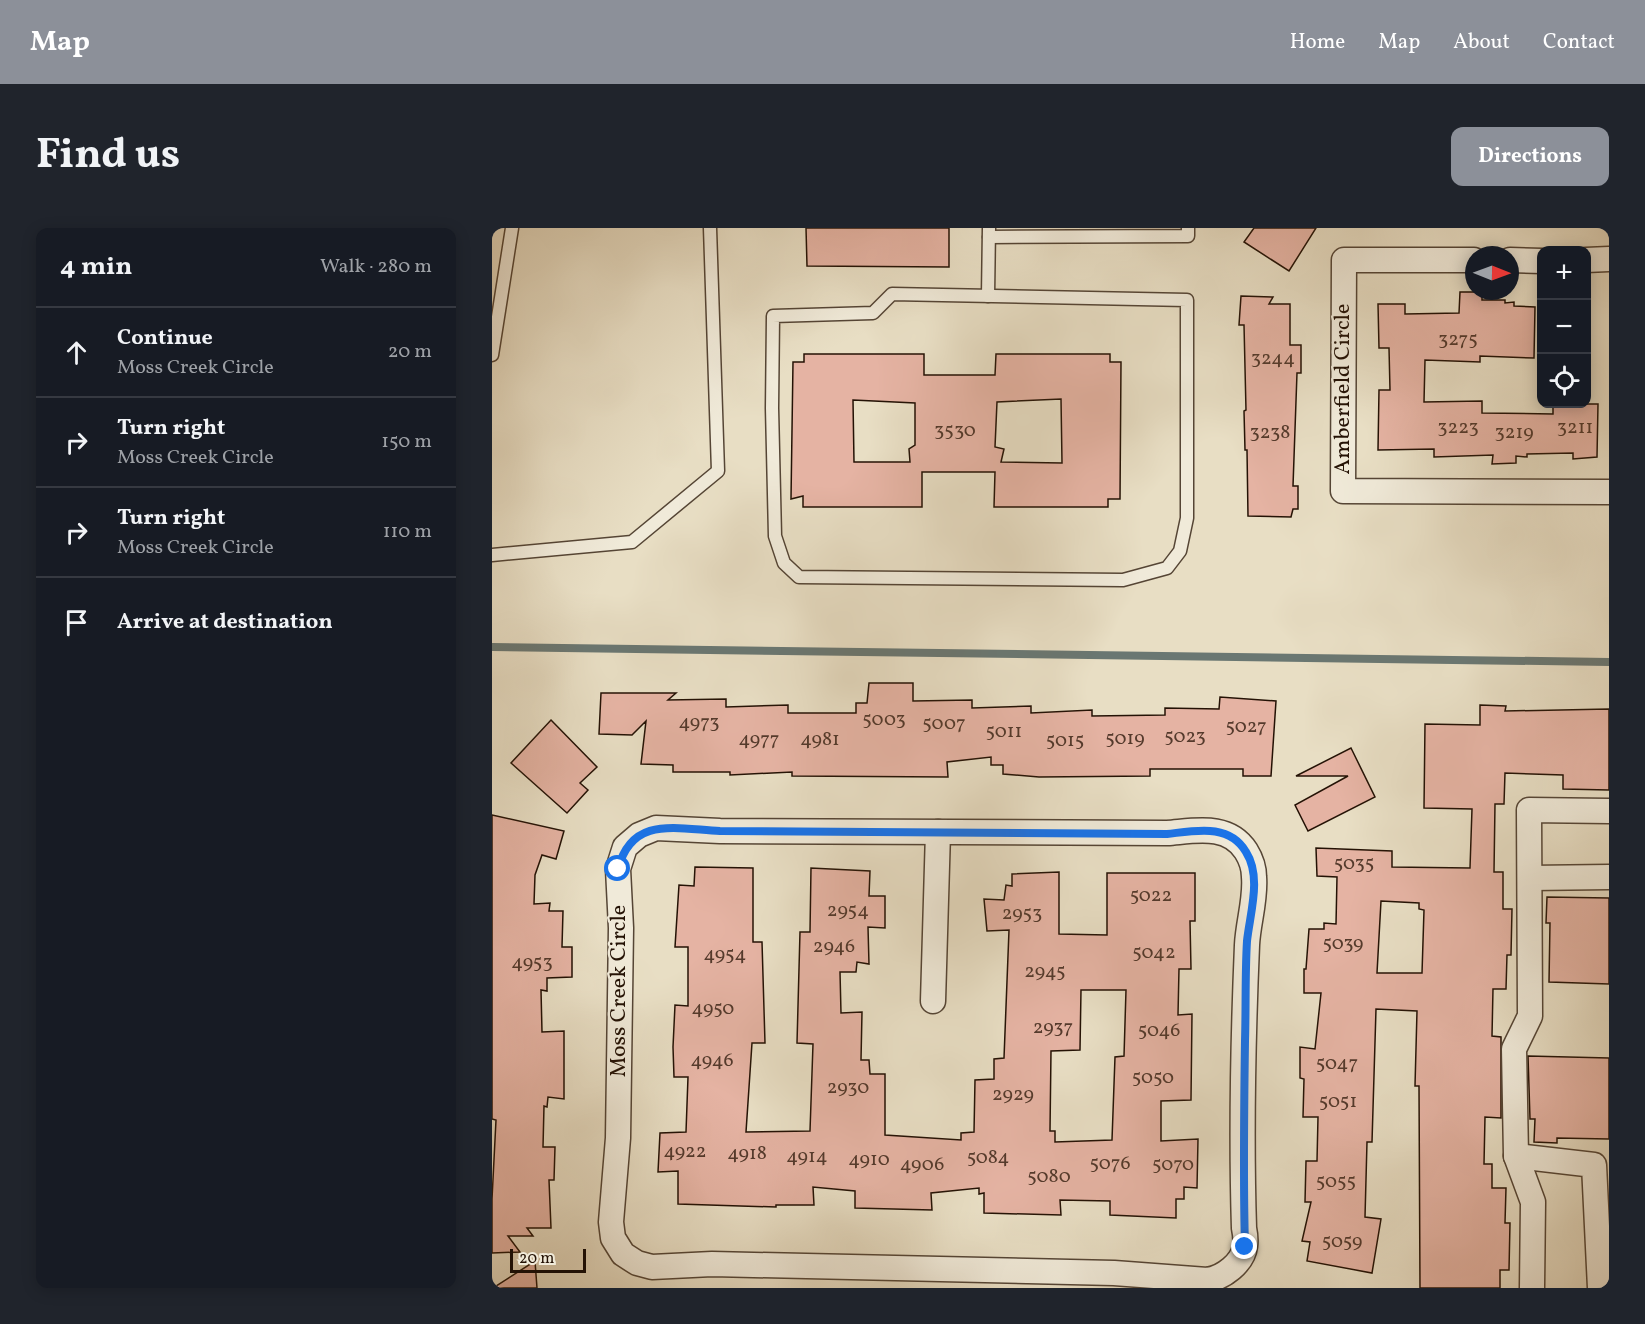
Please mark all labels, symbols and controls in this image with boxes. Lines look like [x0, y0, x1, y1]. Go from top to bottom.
text: Map [30, 23, 90, 62]
text: Home [1290, 28, 1345, 57]
text: Map [1378, 28, 1420, 57]
text: About [1453, 28, 1510, 57]
text: Contact [1543, 28, 1615, 57]
text: Find us [36, 127, 180, 186]
button: Directions [1451, 127, 1609, 186]
north arrow [1465, 246, 1519, 300]
map controls [1537, 246, 1591, 408]
button: + [1537, 246, 1591, 300]
text: 4 min [60, 249, 132, 285]
text: Walk · 280 m [320, 253, 432, 281]
button: − [1537, 300, 1591, 354]
street label: Amberfield Circle [1328, 304, 1359, 474]
text: Continue [117, 323, 213, 354]
house number: 3275 [1438, 326, 1478, 354]
icon: ahead [60, 336, 93, 369]
text: 20 m [388, 338, 432, 366]
house number: 3244 [1251, 345, 1295, 373]
text: Moss Creek Circle [117, 354, 274, 382]
button: locate [1537, 354, 1591, 408]
text: Turn right [117, 413, 225, 444]
house number: 3223 [1437, 414, 1479, 442]
house number: 3211 [1557, 414, 1593, 442]
house number: 3530 [934, 417, 976, 445]
house number: 3238 [1250, 419, 1290, 447]
house number: 3219 [1494, 419, 1534, 447]
icon: right [60, 426, 93, 459]
text: 150 m [381, 428, 432, 456]
text: Moss Creek Circle [117, 444, 274, 472]
text: Turn right [117, 503, 225, 534]
icon: right [60, 516, 93, 549]
text: 110 m [383, 518, 432, 546]
text: Moss Creek Circle [117, 534, 274, 562]
icon: arrive [60, 606, 93, 639]
text: Arrive at destination [117, 607, 333, 638]
house number: 5003 [862, 706, 906, 734]
house number: 4973 [678, 709, 720, 737]
house number: 5007 [922, 710, 966, 738]
house number: 5027 [1225, 713, 1267, 741]
house number: 5011 [986, 718, 1022, 746]
house number: 5023 [1164, 723, 1206, 751]
house number: 5019 [1105, 725, 1145, 753]
house number: 4977 [738, 726, 780, 754]
house number: 4981 [800, 726, 840, 754]
house number: 5015 [1046, 727, 1084, 755]
house number: 5035 [1334, 850, 1374, 878]
route start [604, 855, 630, 881]
house number: 5022 [1130, 882, 1172, 910]
house number: 2954 [827, 897, 869, 925]
house number: 2953 [1002, 900, 1042, 928]
street label: Moss Creek Circle [604, 905, 635, 1077]
house number: 5039 [1323, 930, 1363, 958]
house number: 2946 [813, 933, 855, 961]
house number: 5042 [1132, 939, 1176, 967]
house number: 4954 [703, 941, 747, 969]
house number: 4953 [511, 949, 553, 977]
house number: 2945 [1024, 958, 1066, 986]
house number: 4950 [692, 995, 734, 1023]
house number: 2937 [1033, 1014, 1073, 1042]
house number: 5046 [1138, 1017, 1180, 1045]
house number: 4946 [690, 1047, 734, 1075]
house number: 5047 [1316, 1050, 1358, 1078]
house number: 5050 [1132, 1064, 1174, 1092]
house number: 2930 [827, 1074, 869, 1102]
house number: 2929 [992, 1081, 1034, 1109]
house number: 5051 [1319, 1088, 1357, 1116]
house number: 4922 [663, 1138, 707, 1166]
house number: 4918 [727, 1140, 767, 1168]
house number: 4914 [786, 1143, 828, 1171]
house number: 5084 [967, 1144, 1009, 1172]
house number: 4910 [848, 1146, 890, 1174]
house number: 5076 [1089, 1150, 1131, 1178]
house number: 4906 [900, 1151, 944, 1179]
house number: 5070 [1152, 1151, 1194, 1179]
house number: 5080 [1027, 1163, 1071, 1191]
house number: 5055 [1316, 1168, 1356, 1196]
house number: 5059 [1322, 1228, 1362, 1256]
route end [1231, 1233, 1257, 1259]
scale bar [510, 1246, 586, 1274]
text: 20 m [519, 1248, 554, 1270]

